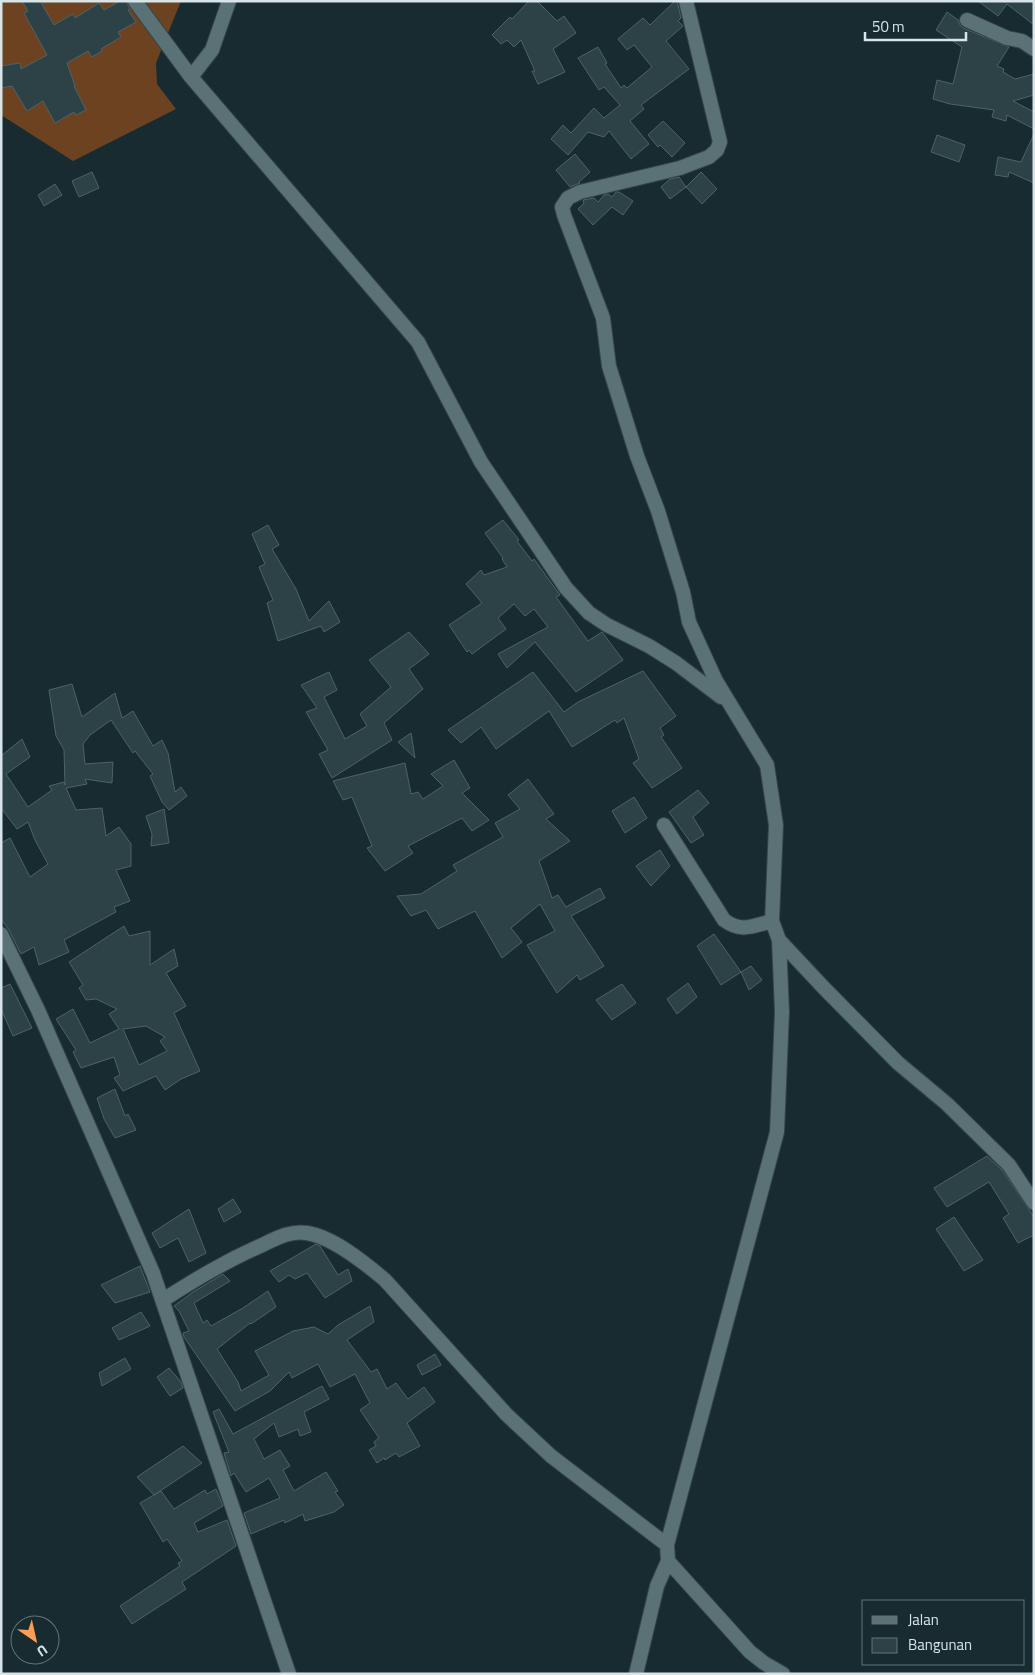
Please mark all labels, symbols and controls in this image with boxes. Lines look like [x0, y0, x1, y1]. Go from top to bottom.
scale bar [865, 10, 966, 42]
text: 50 m [872, 15, 905, 38]
legend [862, 1600, 1025, 1665]
text: Jalan [908, 1608, 939, 1631]
north arrow [10, 1615, 60, 1665]
text: Bangunan [908, 1633, 972, 1656]
text: U [33, 1640, 52, 1662]

